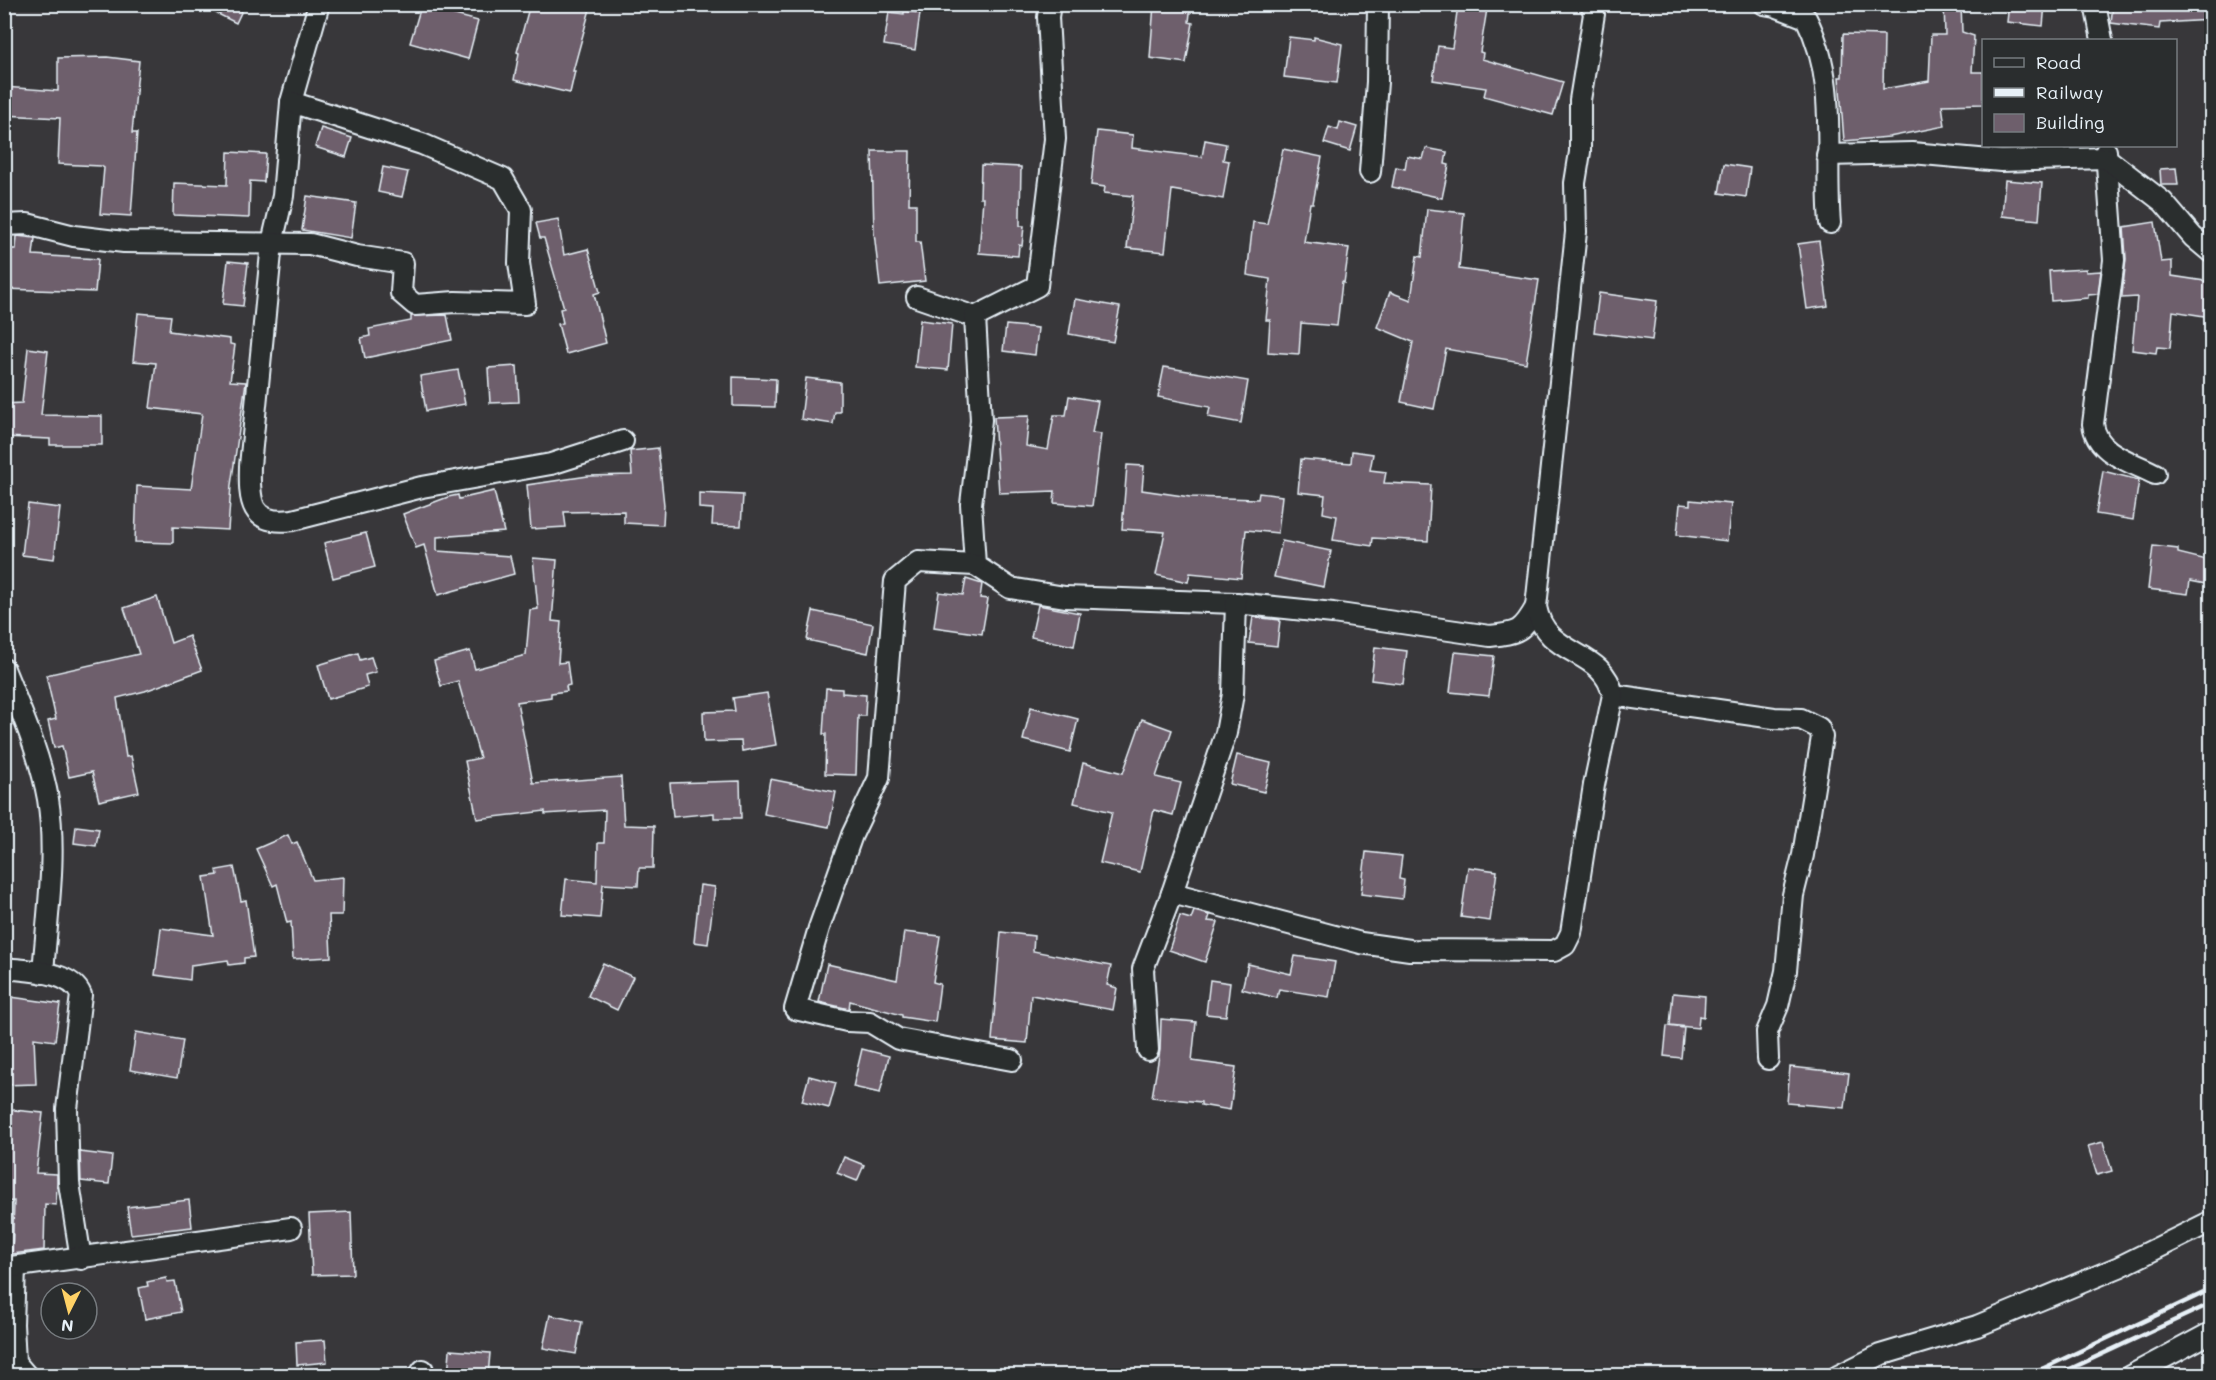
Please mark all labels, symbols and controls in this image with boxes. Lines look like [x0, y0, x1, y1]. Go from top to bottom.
legend [1982, 39, 2177, 147]
text: Road [2036, 50, 2081, 74]
text: Railway [2036, 80, 2103, 104]
text: Building [2036, 110, 2104, 134]
north arrow [39, 1281, 99, 1341]
text: N [60, 1315, 75, 1337]

